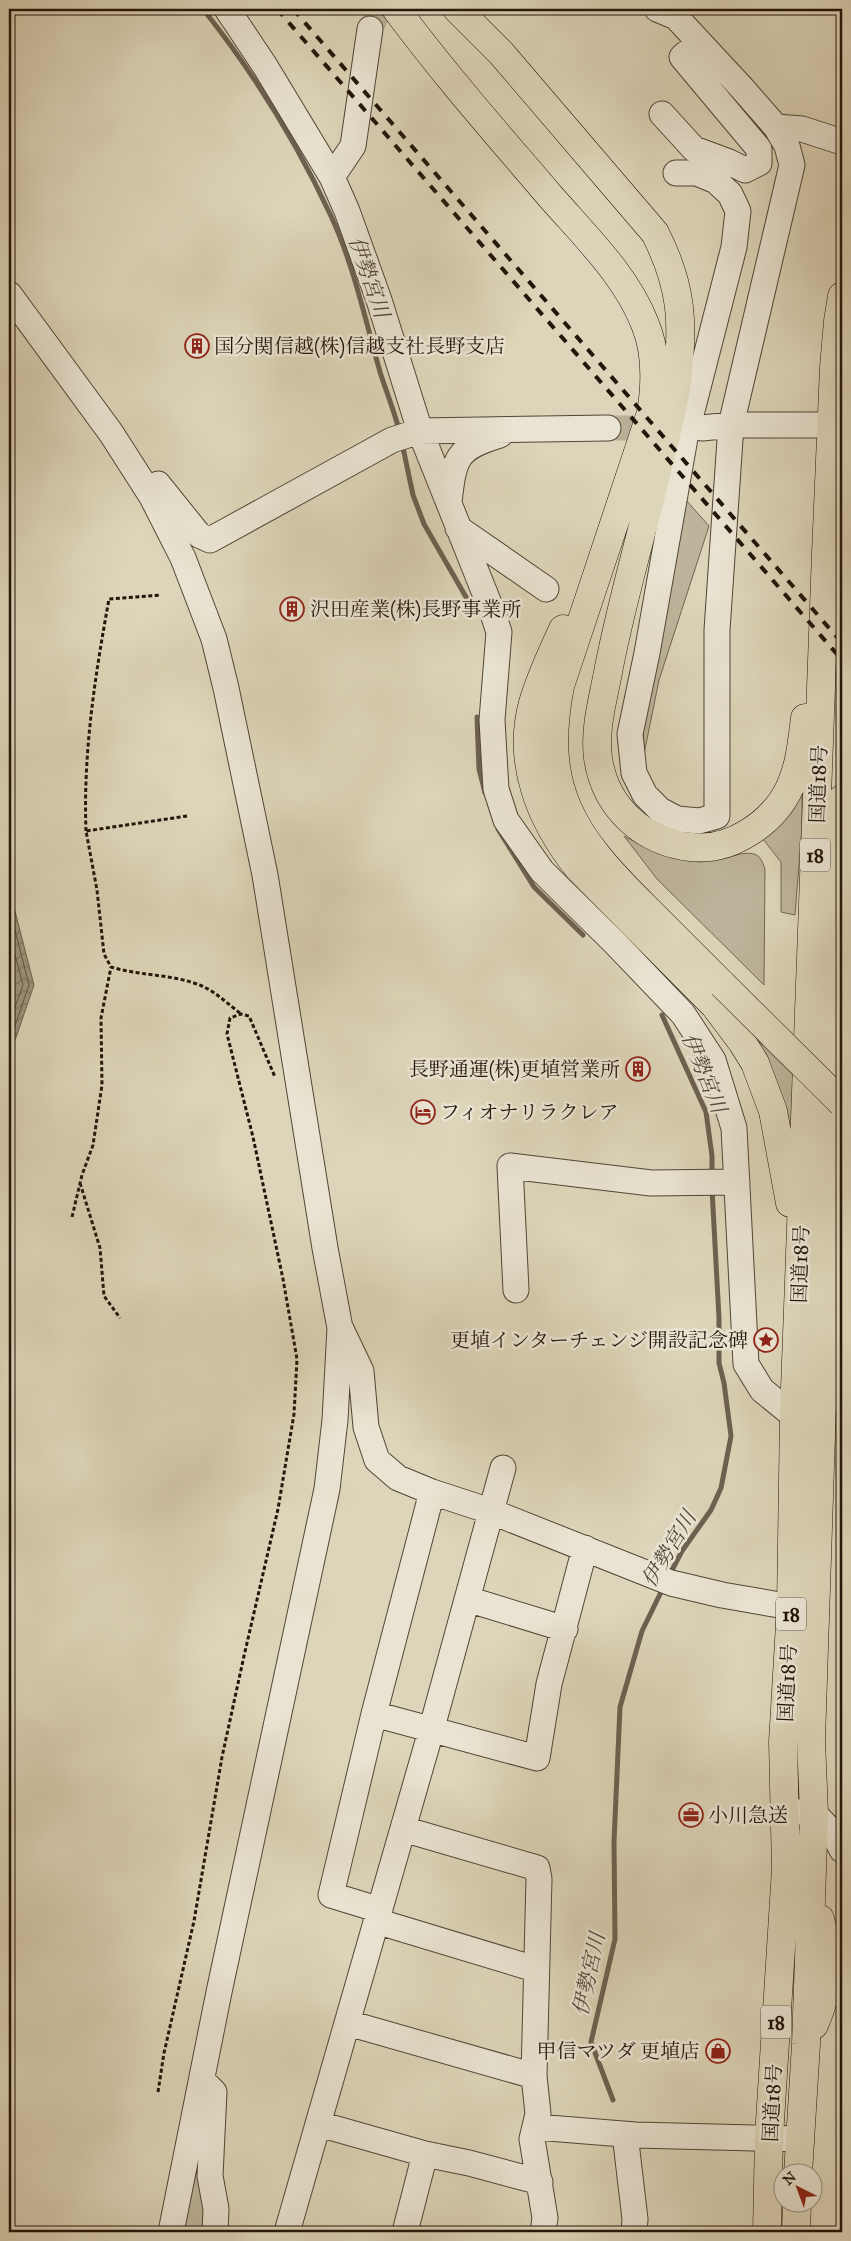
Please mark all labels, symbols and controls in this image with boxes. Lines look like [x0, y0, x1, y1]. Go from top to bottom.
water label: 伊勢宮川 [343, 233, 396, 323]
building icon: 国分関信越(株)信越支社長野支店 [184, 333, 210, 359]
place label: 国分関信越(株)信越支社長野支店 [214, 334, 505, 359]
building icon: 沢田産業(株)長野事業所 [279, 596, 305, 622]
place label: 沢田産業(株)長野事業所 [310, 597, 521, 622]
street label: 国道18号 [805, 744, 831, 824]
road number: 18 [800, 838, 830, 872]
water label: 伊勢宮川 [676, 1029, 733, 1119]
building icon: 長野通運(株)更埴営業所 [625, 1056, 651, 1082]
place label: 長野通運(株)更埴営業所 [409, 1057, 620, 1082]
hotel icon: フィオナリラクレア [410, 1099, 436, 1125]
place label: フィオナリラクレア [440, 1100, 618, 1124]
street label: 国道18号 [787, 1224, 813, 1304]
place icon: 更埴インターチェンジ開設記念碑 [753, 1327, 779, 1353]
place label: 更埴インターチェンジ開設記念碑 [450, 1328, 748, 1352]
water label: 伊勢宮川 [636, 1505, 703, 1592]
road number: 18 [776, 1598, 806, 1630]
street label: 国道18号 [773, 1643, 801, 1723]
office icon: 小川急送 [678, 1802, 704, 1828]
place label: 小川急送 [708, 1803, 788, 1827]
water label: 伊勢宮川 [568, 1928, 611, 2018]
road number: 18 [761, 2005, 791, 2038]
shop icon: 甲信マツダ 更埴店 [705, 2038, 731, 2064]
place label: 甲信マツダ 更埴店 [536, 2039, 700, 2063]
street label: 国道18号 [758, 2063, 786, 2143]
north arrow [774, 2164, 824, 2214]
text: N [780, 2168, 800, 2189]

